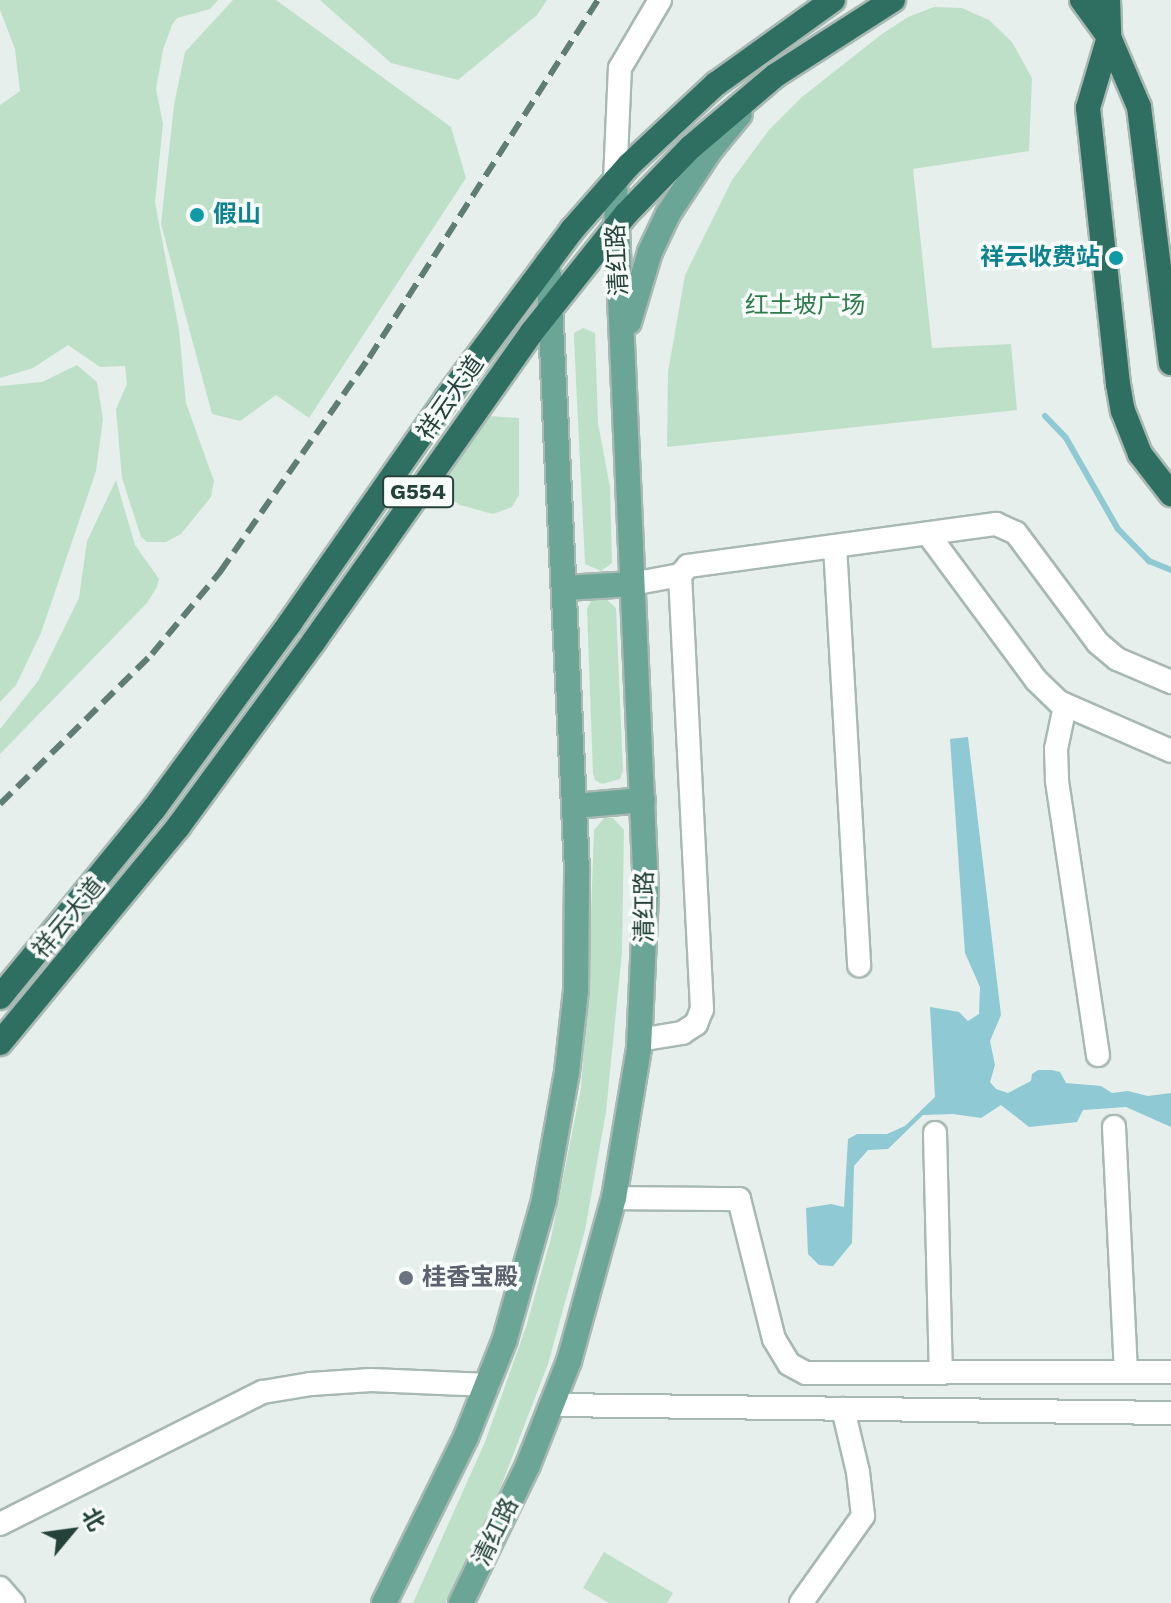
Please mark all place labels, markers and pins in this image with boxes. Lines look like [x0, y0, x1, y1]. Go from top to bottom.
place label: 假山 [213, 201, 261, 229]
marker: 假山 [188, 206, 206, 224]
place label: 祥云收费站 [980, 244, 1100, 272]
marker: 祥云收费站 [1107, 249, 1125, 267]
place label: 桂香宝殿 [422, 1264, 518, 1292]
marker: 桂香宝殿 [397, 1269, 415, 1287]

